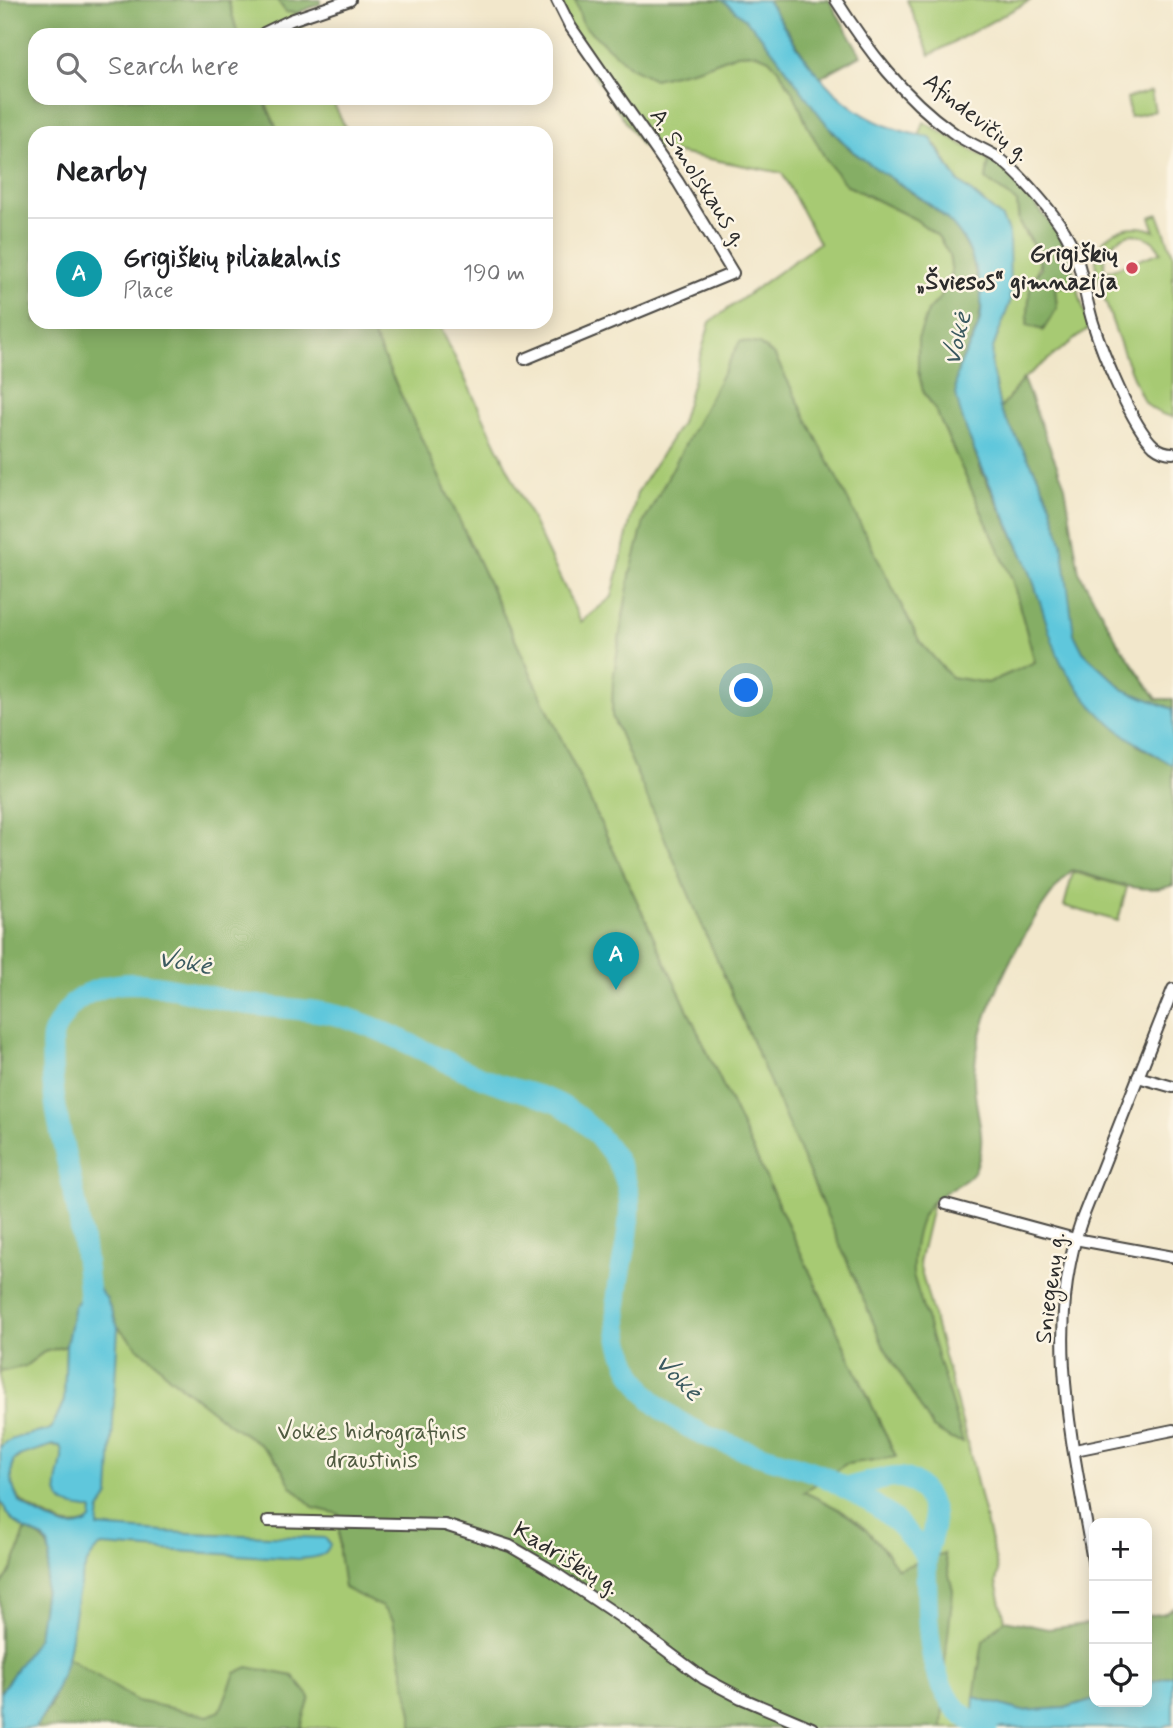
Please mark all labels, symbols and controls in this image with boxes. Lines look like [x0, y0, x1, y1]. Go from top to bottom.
search box [28, 28, 553, 105]
icon: search [52, 48, 90, 86]
text: Search here [108, 50, 239, 84]
street label: Afindevičių g. [916, 67, 1036, 169]
street label: A. Smolskaus g. [642, 103, 754, 253]
text: Nearby [56, 152, 147, 191]
place label: Grigiškių „Šviesos“ gimnazija [915, 239, 1119, 299]
text: Grigiškių piliakalnis [123, 242, 341, 276]
text: A [71, 259, 87, 289]
text: 190 m [463, 259, 525, 289]
marker: Grigiškių „Šviesos“ gimnazija [1124, 260, 1140, 276]
text: Place [123, 276, 174, 306]
water label: Vokė [935, 308, 981, 369]
your location [729, 673, 763, 707]
pin: A [593, 932, 639, 990]
water label: Vokė [155, 942, 216, 984]
street label: Sniegenų g. [1029, 1230, 1075, 1346]
water label: Vokė [647, 1347, 710, 1410]
park label: Vokės hidrografinis draustinis [277, 1417, 467, 1476]
street label: Kadriškių g. [507, 1515, 625, 1603]
map controls [1089, 1518, 1152, 1707]
button: + [1089, 1518, 1152, 1581]
button: − [1089, 1581, 1152, 1644]
button: locate [1089, 1644, 1152, 1707]

